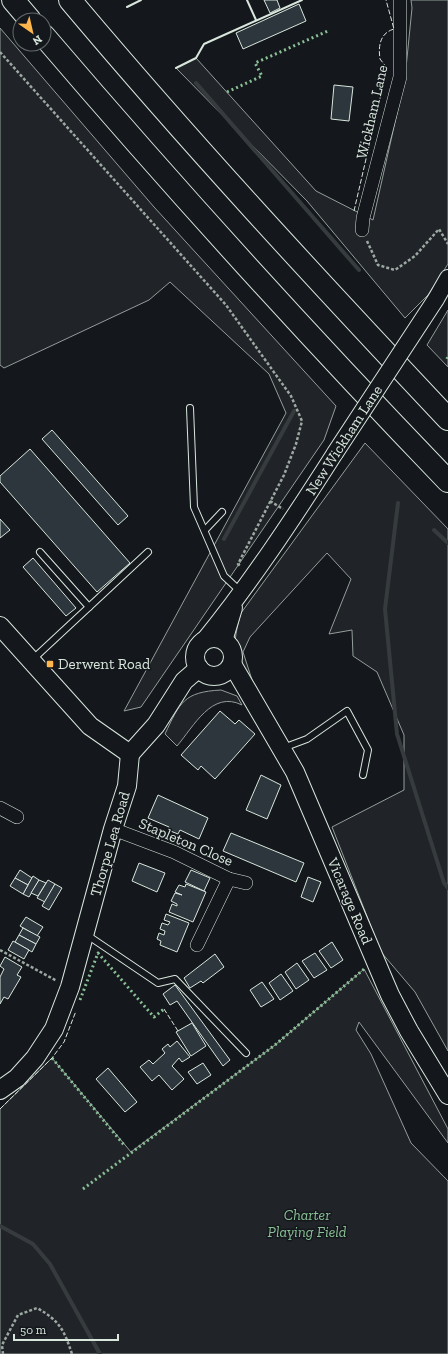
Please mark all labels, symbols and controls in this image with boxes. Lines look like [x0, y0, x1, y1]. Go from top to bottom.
north arrow [12, 12, 52, 52]
text: N [30, 32, 44, 48]
street label: Wickham Lane [352, 63, 392, 161]
street label: New Wickham Lane [302, 382, 386, 498]
place label: Derwent Road [58, 655, 151, 673]
marker: Derwent Road [45, 659, 55, 669]
street label: Thorpe Lea Road [86, 789, 134, 899]
street label: Stapleton Close [136, 814, 236, 870]
street label: Vicarage Road [323, 854, 377, 948]
park label: Charter Playing Field [267, 1206, 347, 1241]
scale bar [14, 1316, 118, 1342]
text: 50 m [20, 1323, 47, 1337]

